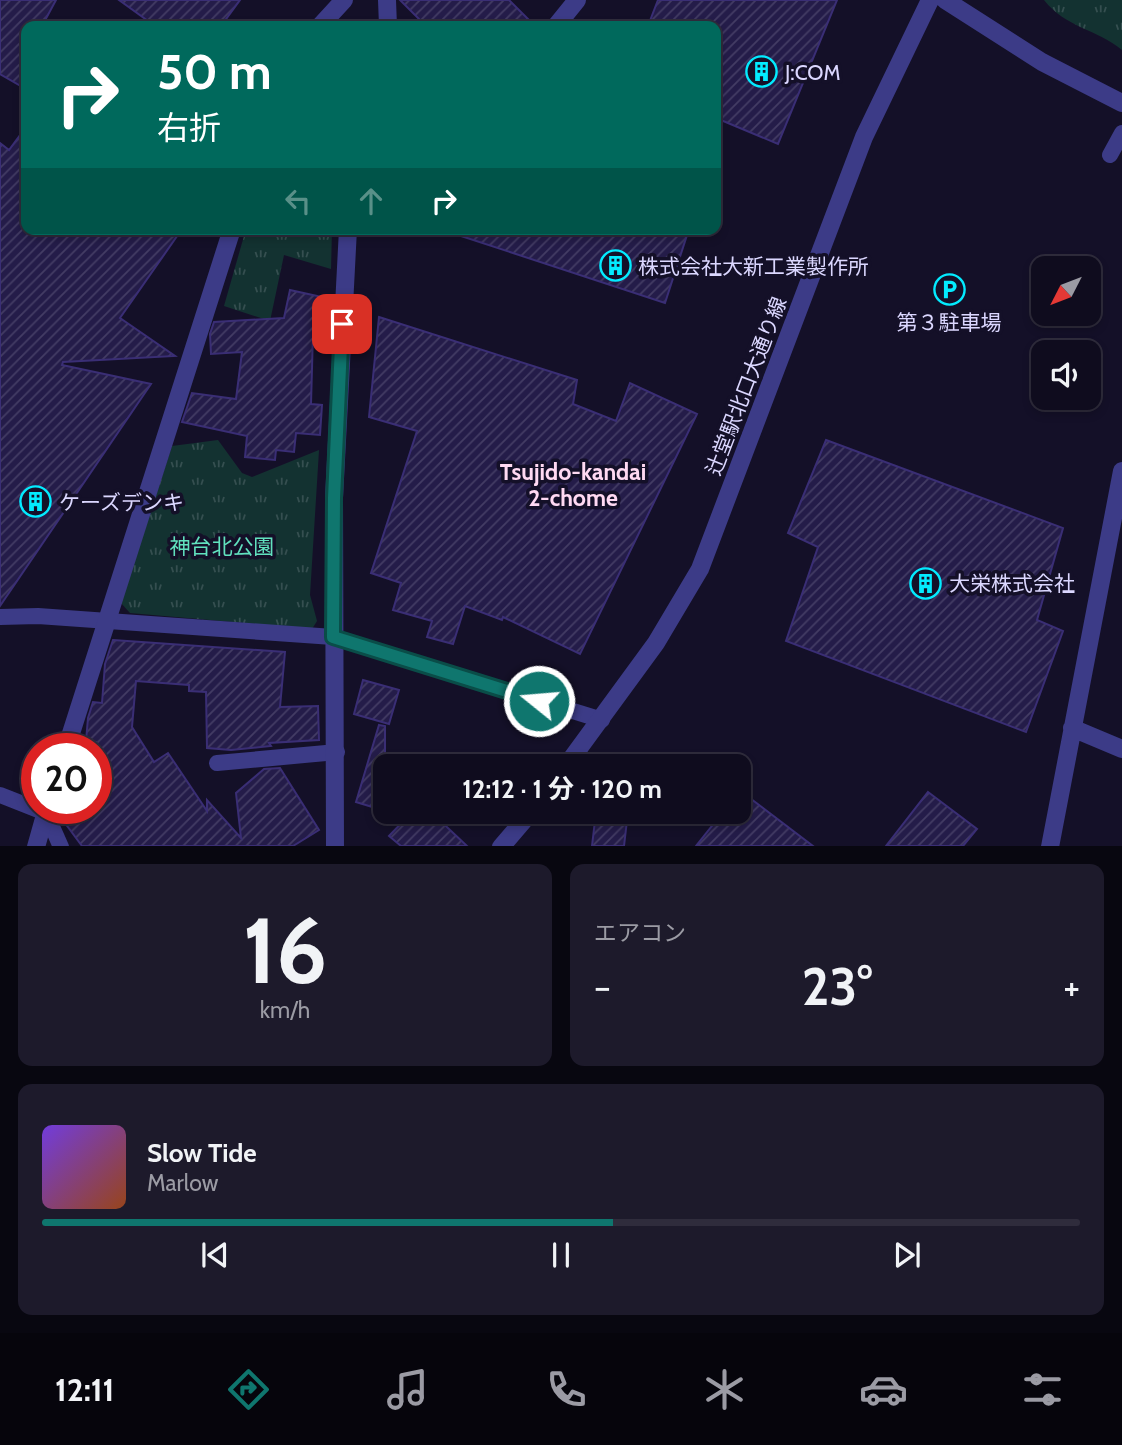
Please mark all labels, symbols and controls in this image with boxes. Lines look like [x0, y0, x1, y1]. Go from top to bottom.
text: 50 m [157, 42, 272, 101]
icon: right [42, 49, 133, 140]
building icon: J:COM [745, 55, 779, 89]
place label: J:COM [784, 60, 840, 85]
text: 右折 [157, 108, 221, 147]
icon: left [279, 182, 317, 220]
icon: ahead [352, 182, 390, 220]
icon: right [425, 182, 463, 220]
building icon: 株式会社大新工業製作所 [598, 249, 632, 283]
place label: 株式会社大新工業製作所 [638, 254, 869, 279]
north arrow [1031, 256, 1101, 326]
map controls [1031, 256, 1101, 410]
parking icon: 第３駐車場 [932, 273, 966, 307]
street label: 辻堂駅北口大通り線 [700, 293, 792, 479]
pin [312, 294, 372, 354]
icon: arrive [323, 305, 361, 343]
place label: 第３駐車場 [897, 310, 1002, 335]
button: sound [1031, 340, 1101, 410]
district label: Tsujido-kandai 2-chome [500, 458, 646, 512]
building icon: ケーズデンキ [19, 485, 53, 519]
place label: ケーズデンキ [59, 490, 184, 515]
park label: 神台北公園 [170, 534, 275, 559]
building icon: 大栄株式会社 [909, 566, 943, 600]
place label: 大栄株式会社 [949, 571, 1075, 596]
position arrow [502, 664, 576, 738]
speed limit sign: 20 [21, 733, 112, 824]
text: 12:12 · 1 分 · 120 m [462, 773, 662, 805]
text: 16 [243, 895, 327, 1006]
text: エアコン [594, 919, 686, 947]
text: 23° [802, 955, 872, 1018]
text: − [594, 963, 611, 1010]
text: + [1063, 963, 1080, 1010]
text: km/h [260, 996, 310, 1024]
text: Slow Tide [147, 1137, 257, 1169]
text: Marlow [147, 1169, 218, 1197]
icon: previous [196, 1236, 234, 1274]
icon: pause [542, 1236, 580, 1274]
icon: next [888, 1236, 926, 1274]
icon: directions [224, 1365, 273, 1414]
icon: music [383, 1365, 432, 1414]
icon: phone [542, 1365, 591, 1414]
icon: climate [700, 1365, 749, 1414]
icon: car [859, 1365, 908, 1414]
icon: filters [1018, 1365, 1067, 1414]
text: 12:11 [55, 1370, 114, 1409]

